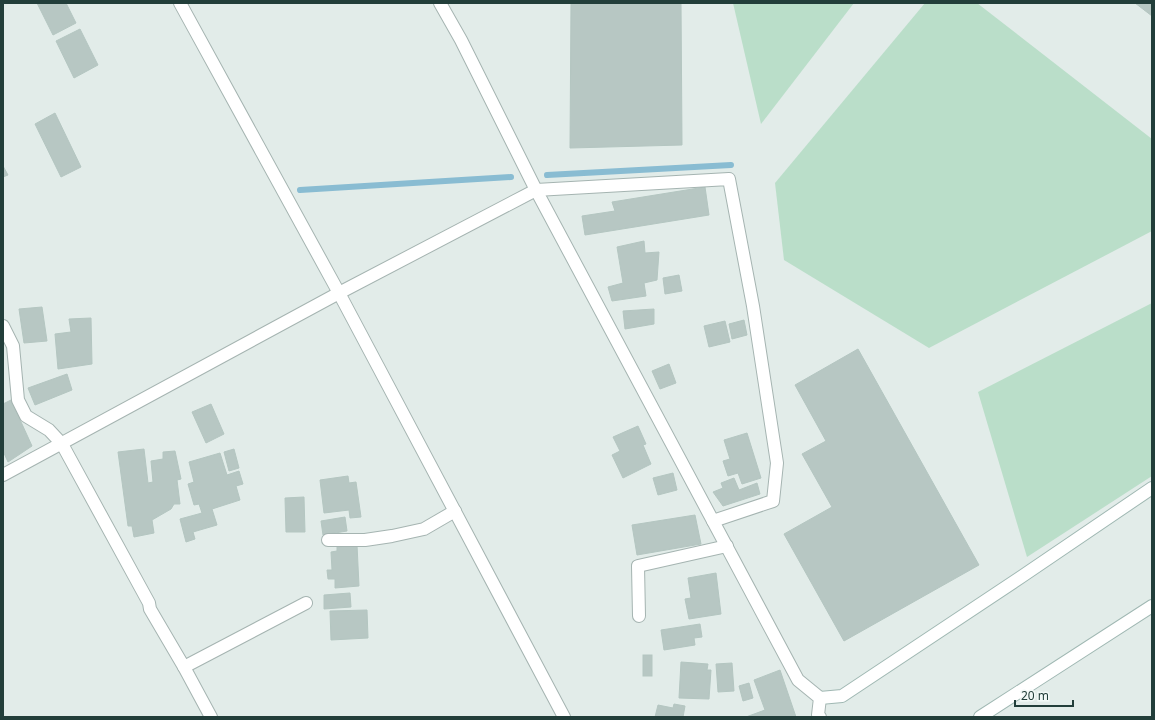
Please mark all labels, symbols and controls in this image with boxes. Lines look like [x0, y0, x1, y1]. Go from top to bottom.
scale bar [1015, 682, 1073, 708]
text: 20 m [1021, 687, 1049, 704]

